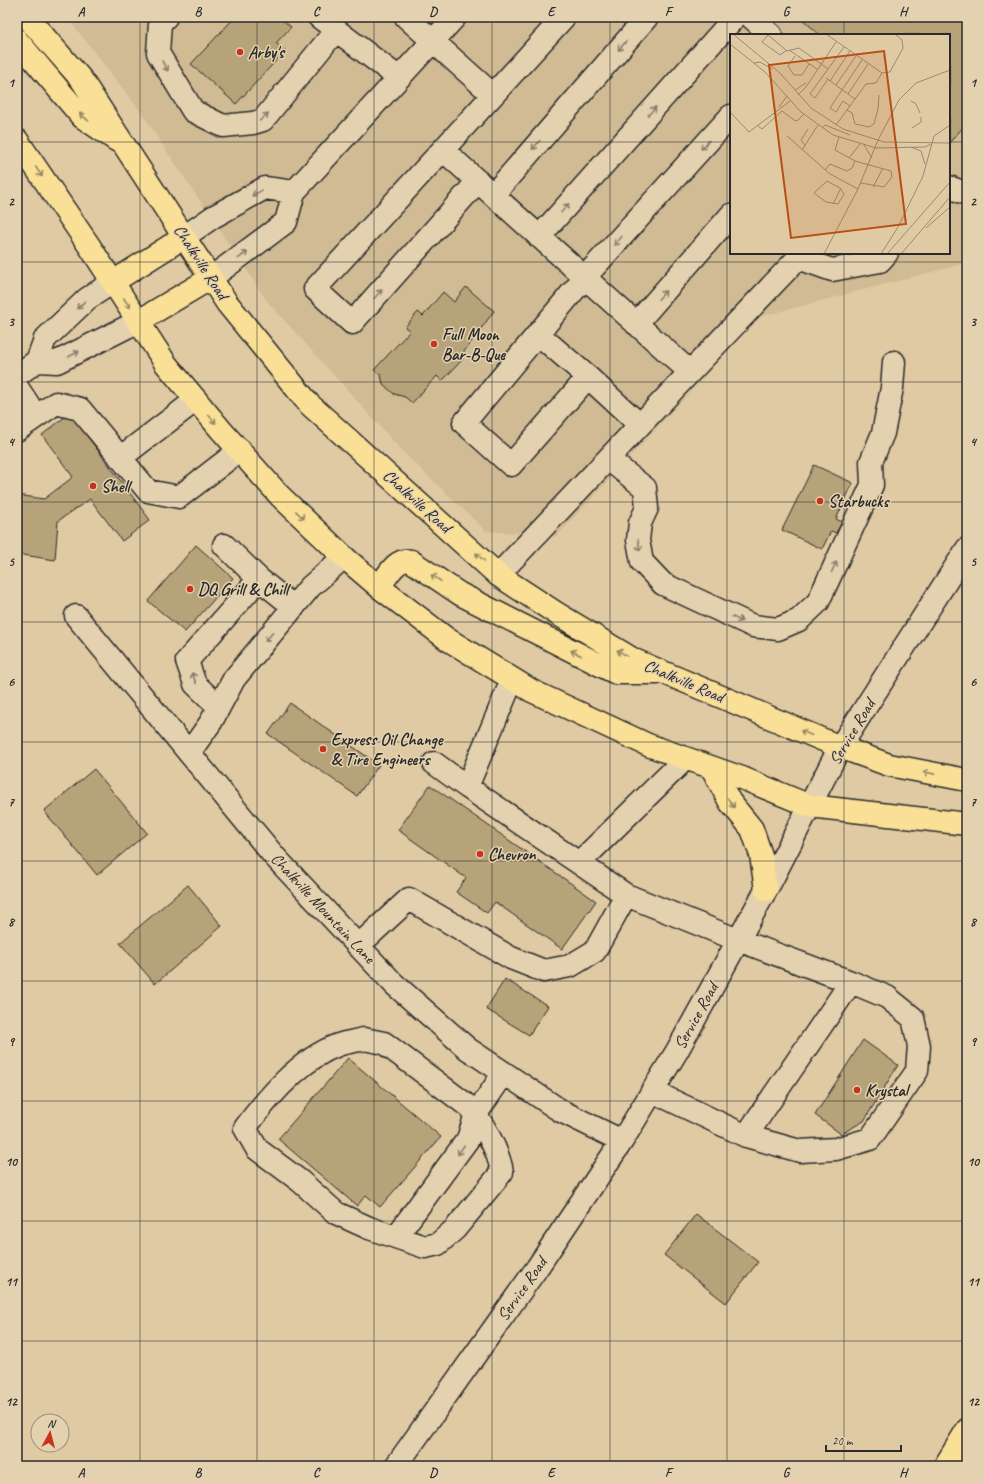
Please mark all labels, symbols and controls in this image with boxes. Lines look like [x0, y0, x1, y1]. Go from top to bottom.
text: A [78, 4, 86, 20]
text: B [195, 4, 203, 20]
text: C [313, 4, 321, 20]
text: D [429, 4, 438, 20]
text: E [548, 4, 557, 20]
text: F [665, 4, 674, 20]
text: G [783, 4, 791, 20]
text: H [899, 4, 909, 20]
inset map [730, 34, 950, 254]
one-way arrow [617, 41, 626, 52]
place label: Arby's [248, 42, 286, 63]
marker: Arby's [235, 47, 245, 57]
one-way arrow [162, 60, 170, 72]
text: 1 [8, 75, 16, 91]
text: 1 [970, 75, 978, 91]
one-way arrow [647, 105, 656, 116]
one-way arrow [259, 112, 269, 121]
one-way arrow [79, 113, 89, 122]
one-way arrow [532, 139, 541, 150]
one-way arrow [700, 140, 710, 150]
one-way arrow [36, 166, 44, 178]
one-way arrow [251, 189, 263, 197]
text: 2 [8, 194, 15, 210]
text: 2 [970, 194, 977, 210]
one-way arrow [561, 202, 570, 213]
street label: Chalkville Road [169, 221, 234, 305]
one-way arrow [613, 236, 622, 246]
one-way arrow [238, 251, 249, 260]
one-way arrow [373, 289, 382, 299]
one-way arrow [657, 289, 666, 300]
one-way arrow [123, 297, 131, 308]
one-way arrow [76, 300, 86, 309]
text: 3 [8, 314, 15, 330]
text: 3 [970, 314, 977, 330]
place label: Full Moon Bar-B-Que [442, 324, 506, 365]
marker: Full Moon Bar-B-Que [429, 339, 439, 349]
one-way arrow [68, 349, 80, 357]
one-way arrow [208, 414, 216, 425]
text: 4 [8, 434, 16, 450]
text: 4 [970, 434, 978, 450]
street label: Chalkville Road [378, 465, 457, 539]
place label: Shell [101, 476, 132, 497]
marker: Shell [88, 481, 98, 491]
place label: Starbucks [828, 491, 890, 512]
marker: Starbucks [815, 496, 825, 506]
one-way arrow [295, 510, 305, 520]
one-way arrow [635, 538, 643, 551]
one-way arrow [474, 553, 485, 562]
text: 5 [8, 554, 15, 570]
text: 5 [970, 554, 977, 570]
one-way arrow [831, 561, 838, 573]
one-way arrow [431, 574, 442, 582]
place label: DQ Grill & Chill [198, 579, 291, 600]
marker: DQ Grill & Chill [185, 584, 195, 594]
one-way arrow [731, 616, 743, 623]
one-way arrow [264, 632, 273, 643]
one-way arrow [570, 648, 582, 656]
one-way arrow [616, 648, 628, 656]
street label: Chalkville Road [641, 655, 729, 708]
one-way arrow [189, 673, 197, 685]
text: 6 [8, 674, 15, 690]
text: 6 [970, 674, 977, 690]
street label: Service Road [824, 693, 881, 769]
one-way arrow [800, 728, 812, 736]
place label: Express Oil Change & Tire Engineers [331, 729, 445, 770]
marker: Express Oil Change & Tire Engineers [318, 744, 328, 754]
one-way arrow [923, 768, 936, 776]
text: 7 [8, 794, 15, 810]
text: 7 [970, 794, 977, 810]
one-way arrow [727, 797, 735, 808]
place label: Chevron [488, 844, 537, 865]
street label: Chalkville Mountain Lane [266, 848, 381, 969]
marker: Chevron [475, 849, 485, 859]
text: 8 [8, 914, 16, 930]
text: 8 [970, 914, 978, 930]
street label: Service Road [669, 977, 724, 1053]
text: 9 [8, 1034, 15, 1050]
text: 9 [970, 1034, 977, 1050]
place label: Krystal [865, 1080, 911, 1101]
marker: Krystal [852, 1085, 862, 1095]
one-way arrow [457, 1144, 465, 1155]
text: 10 [5, 1154, 18, 1170]
text: 10 [967, 1154, 980, 1170]
street label: Service Road [493, 1251, 553, 1325]
text: 11 [5, 1274, 19, 1290]
text: 11 [967, 1274, 981, 1290]
text: 12 [5, 1394, 18, 1410]
text: 12 [967, 1394, 980, 1410]
north arrow [30, 1413, 70, 1453]
text: N [47, 1416, 58, 1431]
scale bar [826, 1427, 901, 1453]
text: 20 m [832, 1433, 854, 1449]
text: A [78, 1465, 86, 1481]
text: B [195, 1465, 203, 1481]
text: C [313, 1465, 321, 1481]
text: D [429, 1465, 438, 1481]
text: E [548, 1465, 557, 1481]
text: F [665, 1465, 674, 1481]
text: G [783, 1465, 791, 1481]
text: H [899, 1465, 909, 1481]

